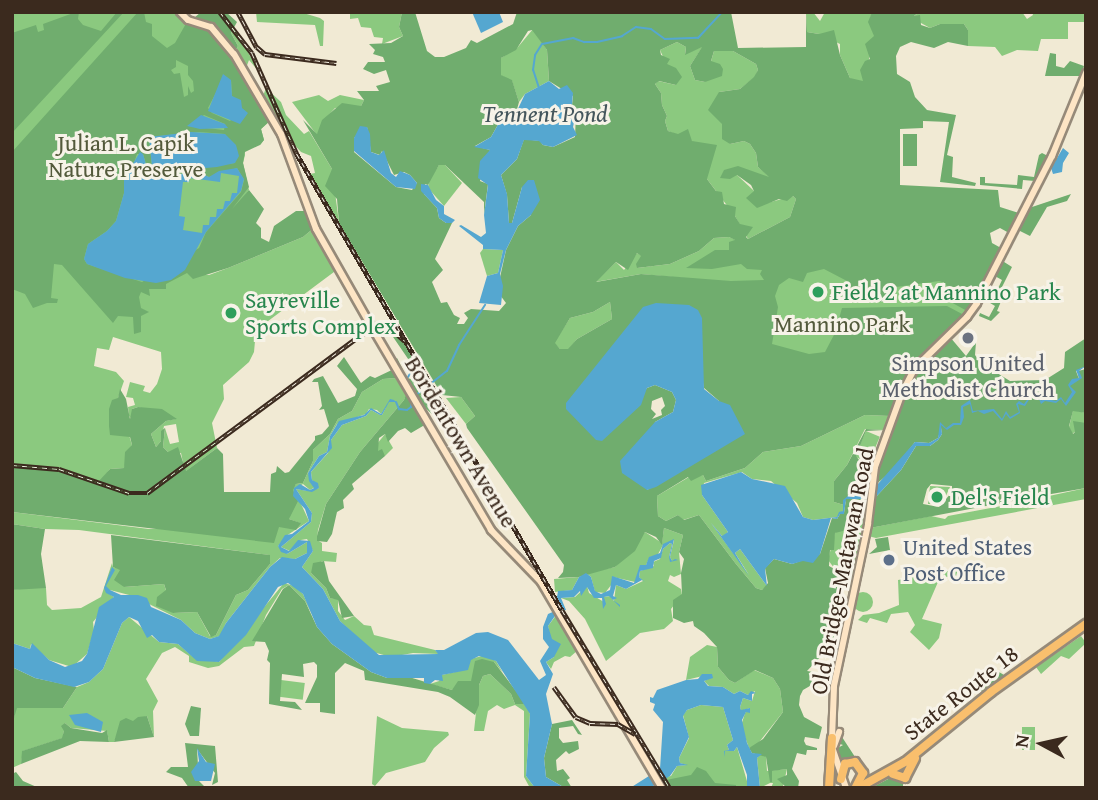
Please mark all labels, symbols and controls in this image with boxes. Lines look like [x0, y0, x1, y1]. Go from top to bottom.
water label: Tennent Pond [482, 100, 608, 128]
park label: Julian L. Capik Nature Preserve [49, 129, 203, 183]
place label: Field 2 at Mannino Park [832, 278, 1061, 306]
marker: Field 2 at Mannino Park [810, 284, 826, 300]
place label: Sayreville Sports Complex [245, 286, 396, 340]
marker: Sayreville Sports Complex [223, 305, 239, 321]
park label: Mannino Park [774, 310, 910, 338]
marker: Simpson United Methodist Church [960, 330, 976, 346]
place label: Simpson United Methodist Church [881, 349, 1055, 403]
street label: Bordentown Avenue [399, 352, 523, 532]
street label: Old Bridge-Matawan Road [805, 445, 879, 697]
place label: Del's Field [951, 483, 1050, 511]
marker: Del's Field [929, 489, 945, 505]
place label: United States Post Office [903, 533, 1032, 587]
marker: United States Post Office [881, 552, 897, 568]
street label: State Route 18 [898, 640, 1024, 746]
north arrow [1007, 709, 1077, 779]
text: N [1006, 733, 1036, 749]

